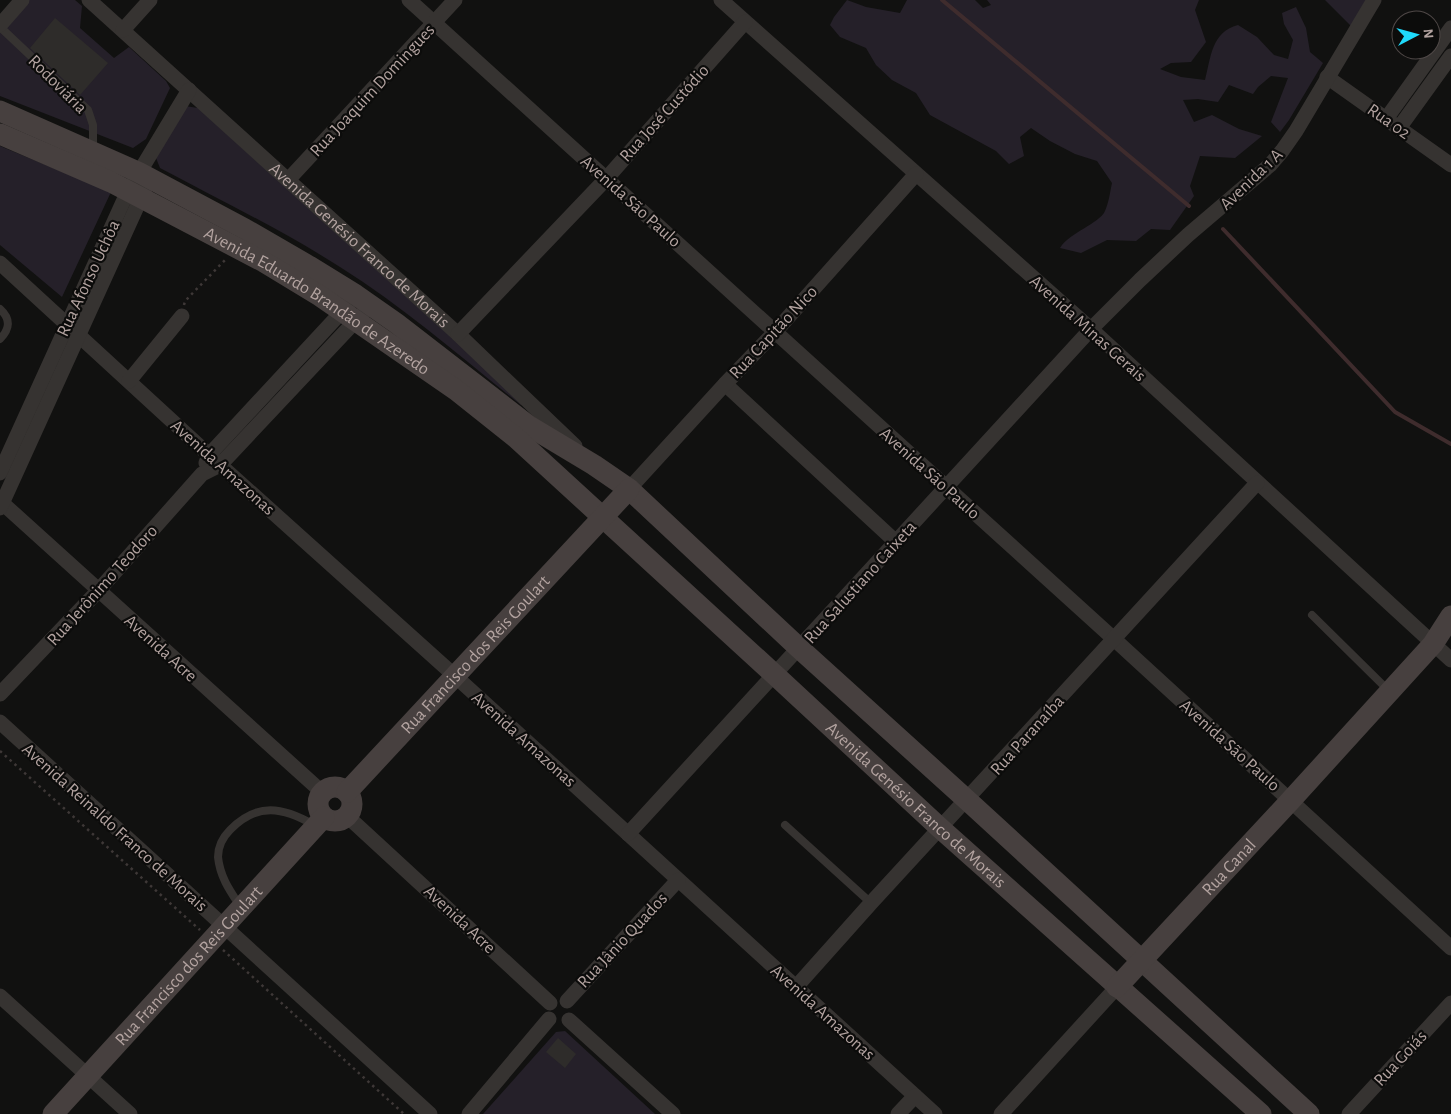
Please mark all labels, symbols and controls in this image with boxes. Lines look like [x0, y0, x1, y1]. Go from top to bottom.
north arrow [1391, 10, 1441, 60]
street label: Rua Joaquim Domingues [307, 21, 439, 160]
text: N [1420, 28, 1435, 39]
street label: Rodoviária [25, 52, 90, 117]
street label: Rua José Custódio [617, 61, 713, 166]
street label: Rua 02 [1364, 101, 1413, 143]
street label: Avenida 1 A [1217, 145, 1287, 214]
street label: Avenida São Paulo [577, 152, 684, 251]
street label: Avenida Genésio Franco de Morais [265, 160, 453, 332]
street label: Rua Afonso Uchôa [54, 217, 124, 339]
street label: Avenida Eduardo Brandão de Azeredo [201, 224, 433, 379]
street label: Avenida Minas Gerais [1026, 272, 1149, 385]
street label: Rua Capitão Nico [726, 283, 821, 383]
street label: Avenida Amazonas [167, 417, 278, 519]
street label: Avenida São Paulo [876, 424, 983, 523]
street label: Rua Salustiano Caixeta [801, 518, 920, 647]
street label: Rua Jerônimo Teodoro [44, 522, 161, 649]
street label: Rua Francisco dos Reis Goulart [398, 572, 554, 738]
street label: Avenida Acre [121, 612, 200, 686]
street label: Avenida Amazonas [468, 689, 579, 791]
street label: Rua Paranaíba [987, 692, 1068, 779]
street label: Avenida São Paulo [1176, 696, 1283, 795]
street label: Avenida Genésio Franco de Morais [822, 719, 1009, 892]
street label: Avenida Reinaldo Franco de Morais [18, 740, 210, 915]
street label: Rua Canal [1199, 836, 1260, 899]
street label: Avenida Acre [420, 882, 499, 957]
street label: Rua Francisco dos Reis Goulart [112, 883, 267, 1050]
street label: Rua Jânio Quados [574, 890, 671, 992]
street label: Avenida Amazonas [767, 962, 878, 1064]
street label: Rua Goiás [1371, 1027, 1431, 1090]

